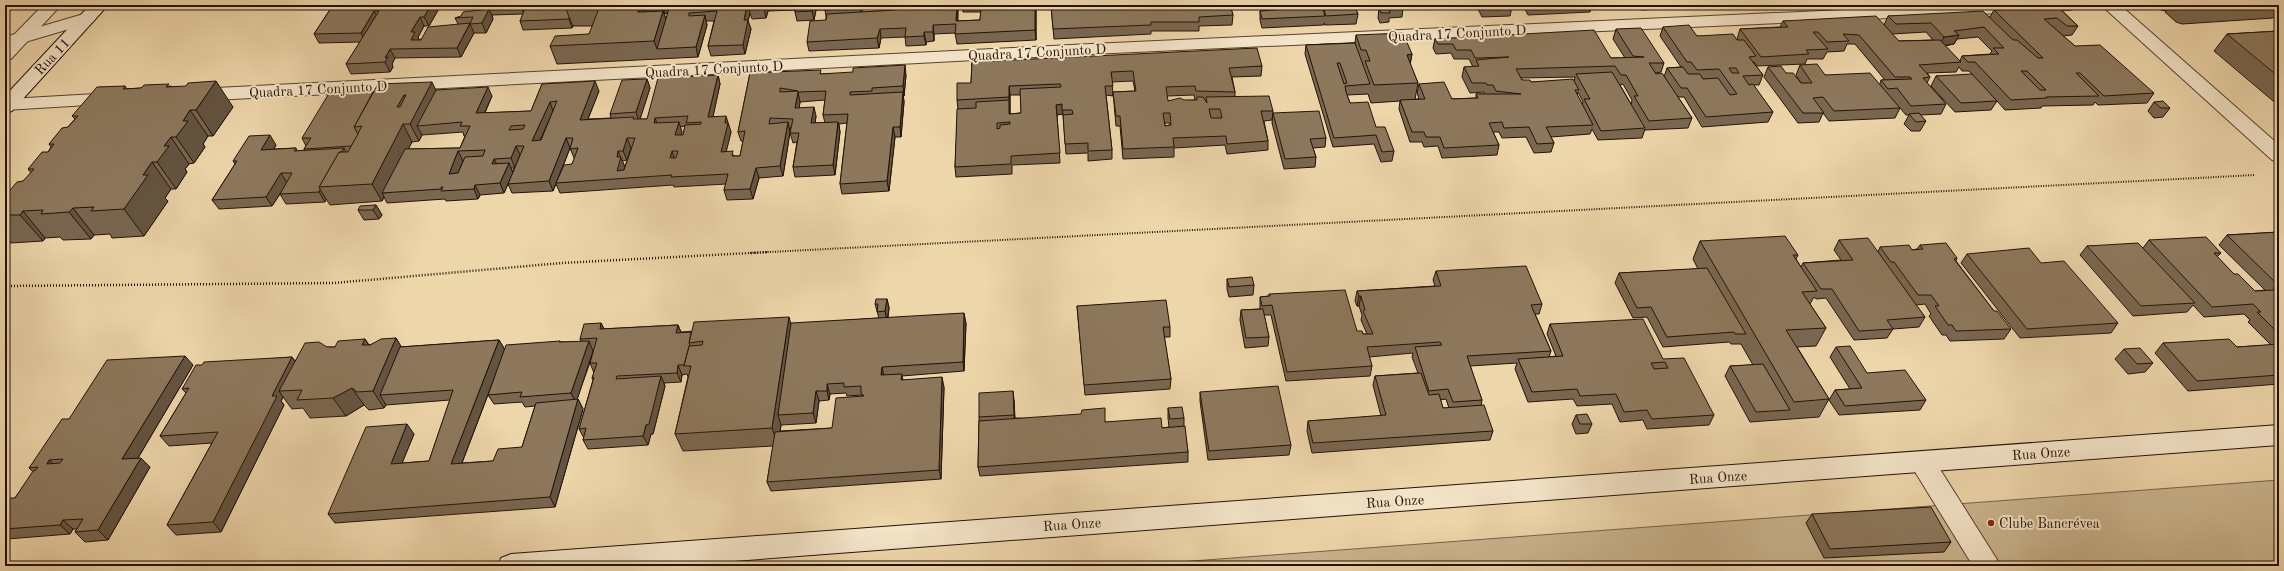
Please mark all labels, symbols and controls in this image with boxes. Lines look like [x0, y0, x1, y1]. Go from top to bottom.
street label: Quadra 17 Conjunto D [1388, 23, 1527, 45]
street label: Rua 11 [32, 36, 73, 78]
street label: Quadra 17 Conjunto D [968, 42, 1107, 64]
street label: Quadra 17 Conjunto D [645, 59, 784, 81]
street label: Quadra 17 Conjunto D [249, 79, 388, 101]
street label: Rua Onze [2012, 445, 2071, 463]
street label: Rua Onze [1689, 469, 1748, 487]
street label: Rua Onze [1366, 493, 1425, 511]
street label: Rua Onze [1043, 516, 1102, 534]
place label: Clube Bancrévea [1999, 517, 2100, 531]
marker: Clube Bancrévea [1986, 518, 1996, 528]

